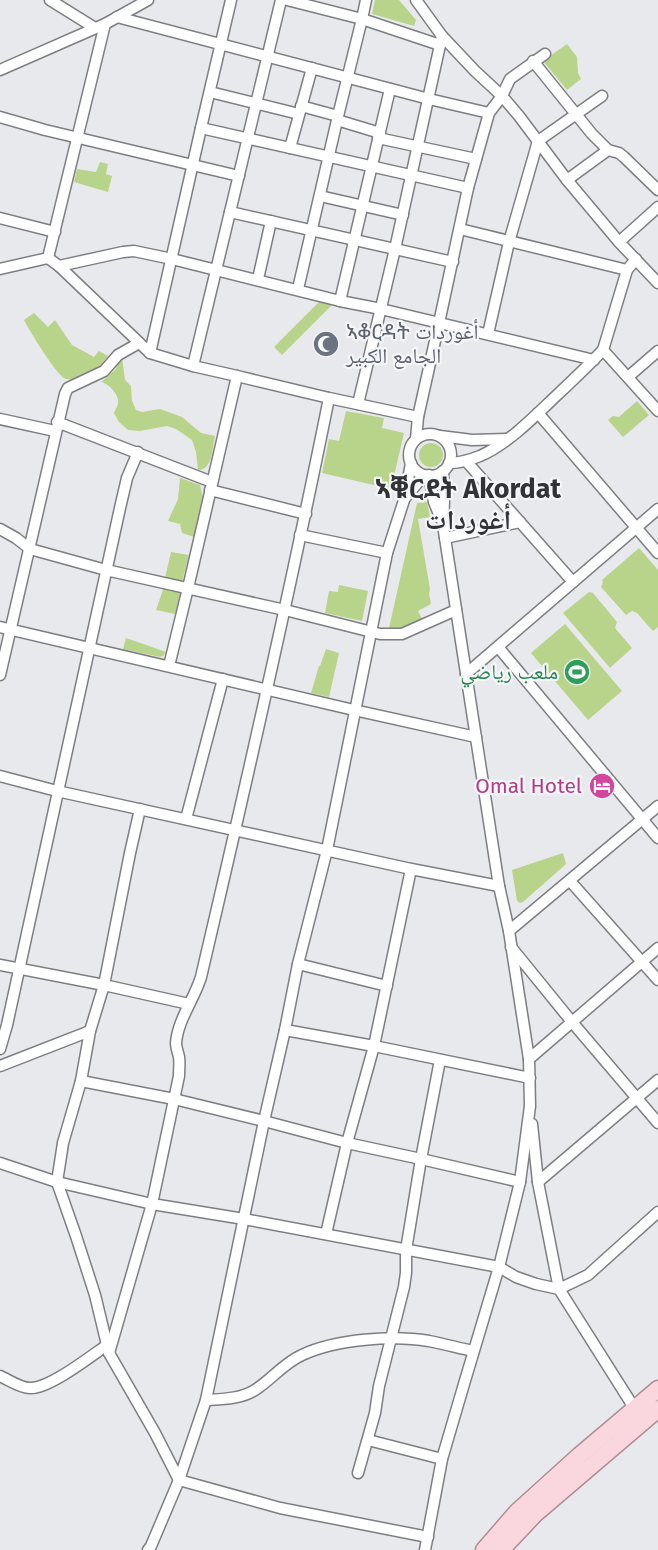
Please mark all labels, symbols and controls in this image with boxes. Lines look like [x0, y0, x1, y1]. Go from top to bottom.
place label: ኣቆርዳት أغوردات الجامع الكبير [345, 319, 479, 369]
mosque icon: ኣቆርዳት أغوردات الجامع الكبير [311, 329, 341, 359]
district label: ኣቑርደት Akordat أغوردات [375, 473, 562, 536]
sports icon: ملعب رياضي [562, 657, 592, 687]
place label: ملعب رياضي [460, 659, 558, 688]
hotel icon: Omal Hotel [587, 771, 617, 801]
place label: Omal Hotel [475, 773, 582, 799]

